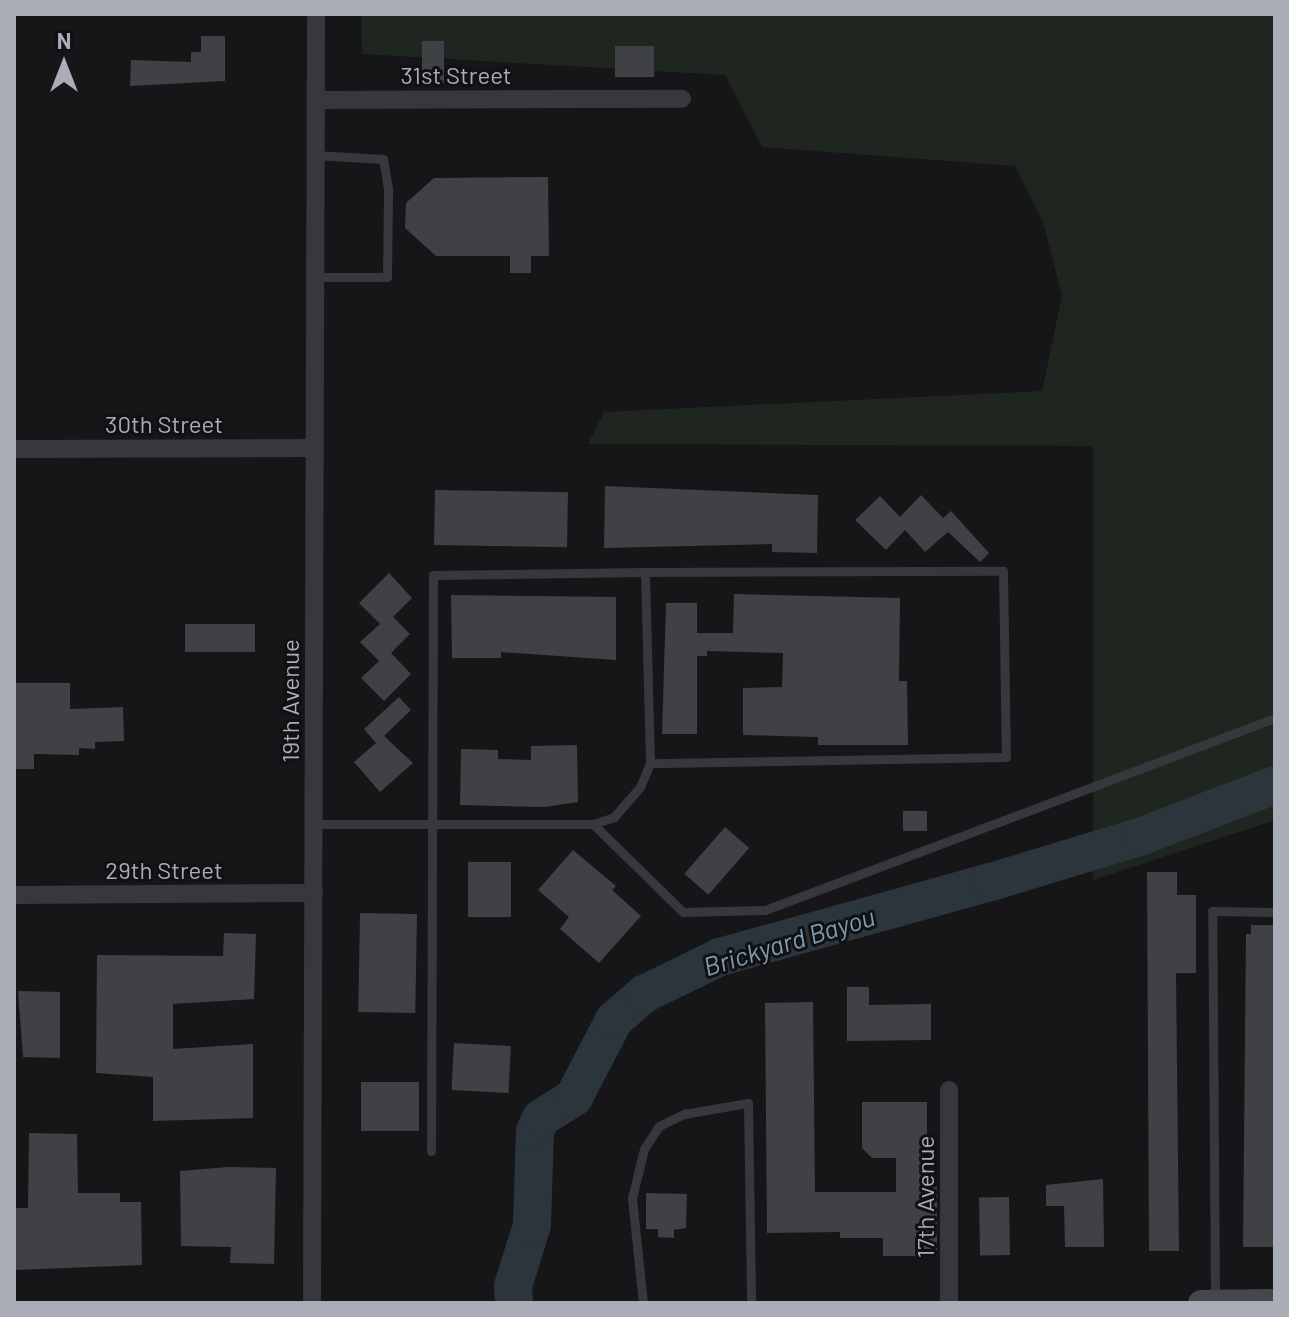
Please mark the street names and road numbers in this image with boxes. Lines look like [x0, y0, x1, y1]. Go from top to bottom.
street label: 31st Street [400, 61, 512, 89]
street label: 30th Street [105, 410, 223, 438]
street label: 19th Avenue [276, 639, 304, 763]
street label: 29th Street [105, 856, 223, 884]
street label: 17th Avenue [911, 1136, 939, 1258]

